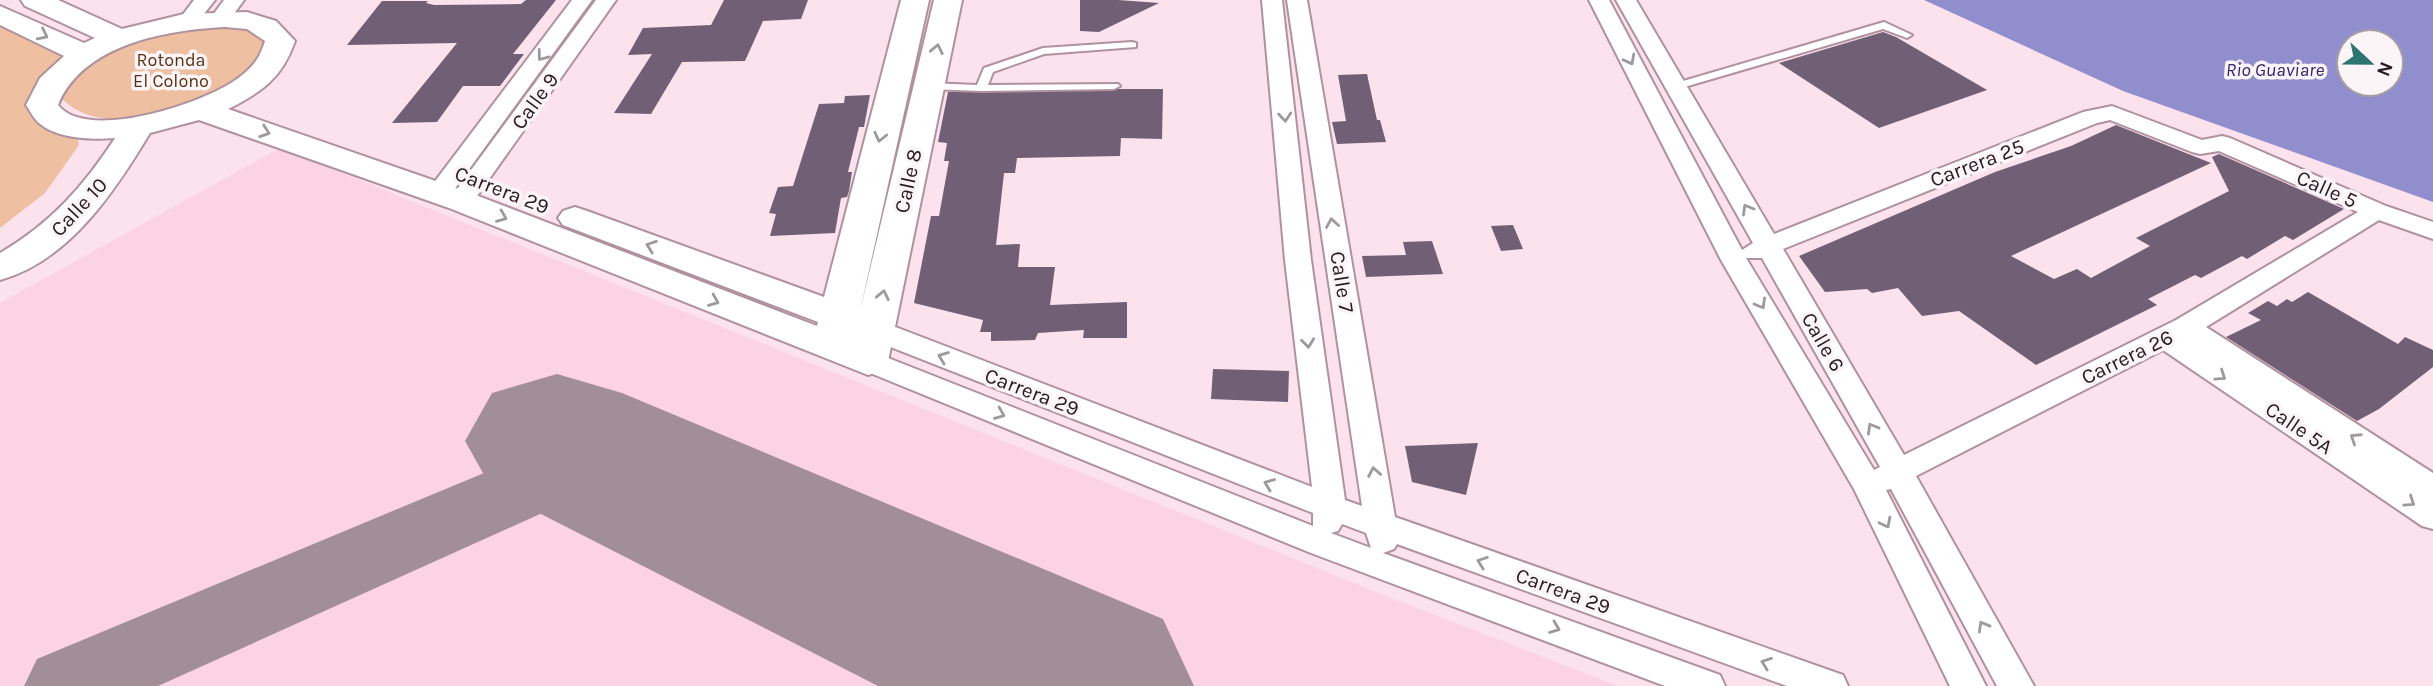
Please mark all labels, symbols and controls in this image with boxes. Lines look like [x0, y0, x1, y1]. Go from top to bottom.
one-way arrow [36, 26, 48, 40]
north arrow [2335, 28, 2405, 98]
one-way arrow [929, 43, 944, 55]
one-way arrow [538, 48, 551, 61]
park label: Rotonda El Colono [133, 49, 209, 92]
one-way arrow [1622, 53, 1636, 66]
water label: Rio Guaviare [2226, 59, 2324, 81]
text: N [2372, 59, 2398, 79]
street label: Calle 9 [506, 68, 564, 134]
one-way arrow [1277, 111, 1292, 122]
one-way arrow [258, 124, 270, 138]
one-way arrow [874, 131, 888, 143]
street label: Carrera 25 [1927, 134, 2027, 192]
street label: Calle 8 [890, 147, 926, 215]
street label: Carrera 29 [452, 161, 552, 219]
street label: Calle 5 [2293, 165, 2361, 213]
street label: Calle 10 [46, 173, 112, 241]
one-way arrow [1742, 203, 1755, 216]
one-way arrow [495, 209, 507, 223]
one-way arrow [1325, 217, 1340, 229]
one-way arrow [645, 240, 657, 254]
street label: Calle 7 [1325, 250, 1359, 315]
one-way arrow [875, 289, 889, 301]
one-way arrow [707, 292, 719, 306]
one-way arrow [1752, 297, 1765, 310]
street label: Calle 6 [1797, 308, 1849, 376]
street label: Carrera 26 [2077, 325, 2177, 389]
one-way arrow [1301, 337, 1316, 349]
one-way arrow [937, 351, 949, 365]
street label: Carrera 29 [982, 363, 1082, 421]
one-way arrow [2213, 368, 2226, 380]
street label: Calle 5A [2261, 397, 2337, 459]
one-way arrow [993, 405, 1005, 419]
one-way arrow [1867, 422, 1880, 435]
one-way arrow [2350, 433, 2363, 446]
one-way arrow [1367, 466, 1382, 478]
one-way arrow [1263, 478, 1275, 492]
one-way arrow [2402, 494, 2415, 506]
one-way arrow [1878, 516, 1892, 528]
one-way arrow [1477, 556, 1489, 570]
street label: Carrera 29 [1512, 563, 1614, 619]
one-way arrow [1548, 620, 1560, 634]
one-way arrow [1978, 621, 1991, 634]
one-way arrow [1760, 657, 1772, 671]

